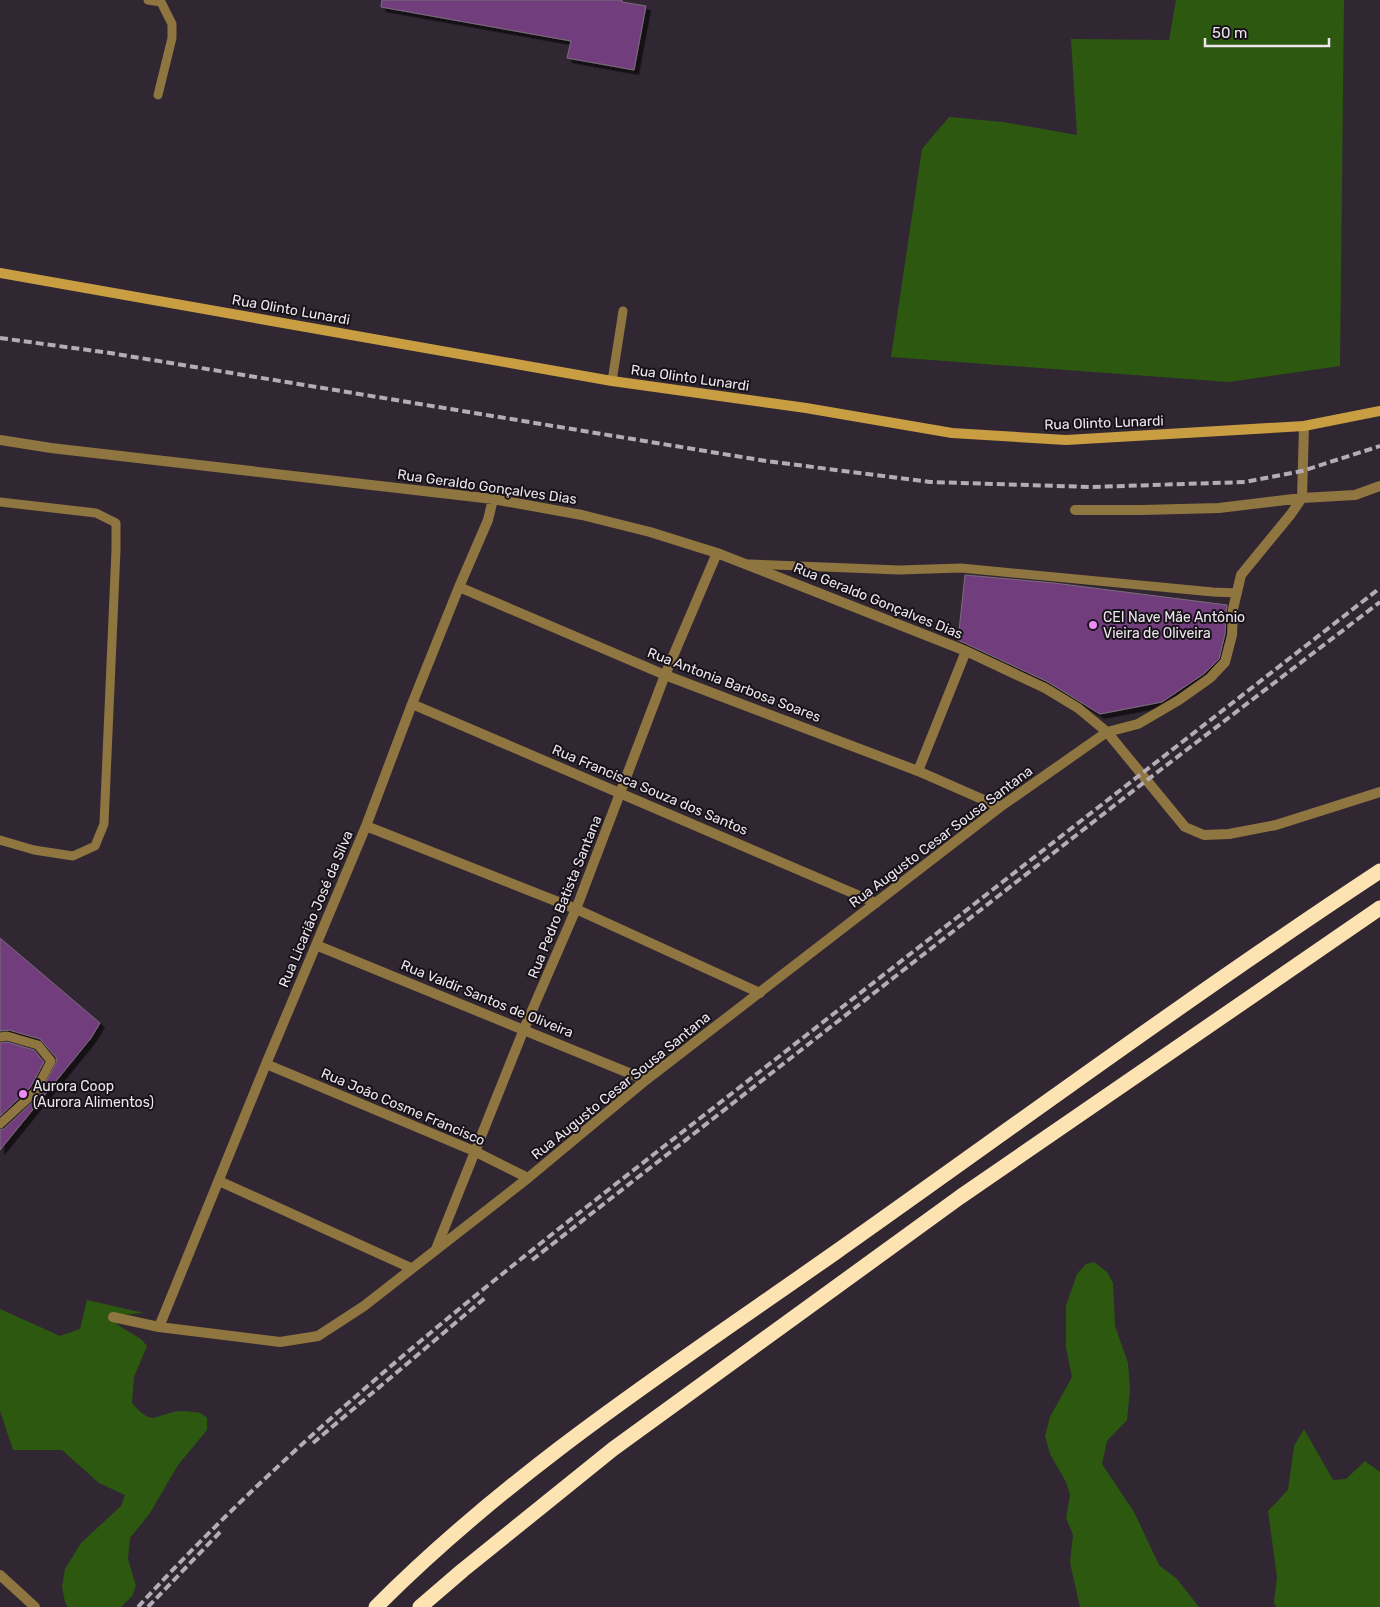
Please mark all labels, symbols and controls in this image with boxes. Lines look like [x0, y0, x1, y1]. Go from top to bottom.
scale bar [1205, 15, 1329, 47]
text: 50 m [1212, 24, 1247, 42]
street label: Rua Olinto Lunardi [231, 291, 351, 329]
street label: Rua Olinto Lunardi [630, 361, 750, 395]
street label: Rua Olinto Lunardi [1044, 412, 1164, 434]
street label: Rua Geraldo Gonçalves Dias [396, 466, 578, 508]
street label: Rua Geraldo Gonçalves Dias [791, 559, 965, 643]
place label: CEI Nave Mãe Antônio Vieira de Oliveira [1103, 609, 1245, 642]
marker: CEI Nave Mãe Antônio Vieira de Oliveira [1087, 619, 1099, 631]
street label: Rua Antonia Barbosa Soares [645, 644, 823, 726]
street label: Rua Francisca Souza dos Santos [549, 741, 751, 839]
street label: Rua Augusto Cesar Sousa Santana [846, 762, 1036, 912]
street label: Rua Pedro Batista Santana [524, 813, 606, 981]
street label: Rua Licarião José da Silva [275, 828, 357, 990]
street label: Rua Valdir Santos de Oliveira [398, 957, 576, 1041]
street label: Rua Augusto Cesar Sousa Santana [528, 1009, 714, 1163]
street label: Rua João Cosme Francisco [318, 1065, 488, 1149]
place label: Aurora Coop (Aurora Alimentos) [33, 1078, 154, 1111]
marker: Aurora Coop (Aurora Alimentos) [17, 1088, 29, 1100]

